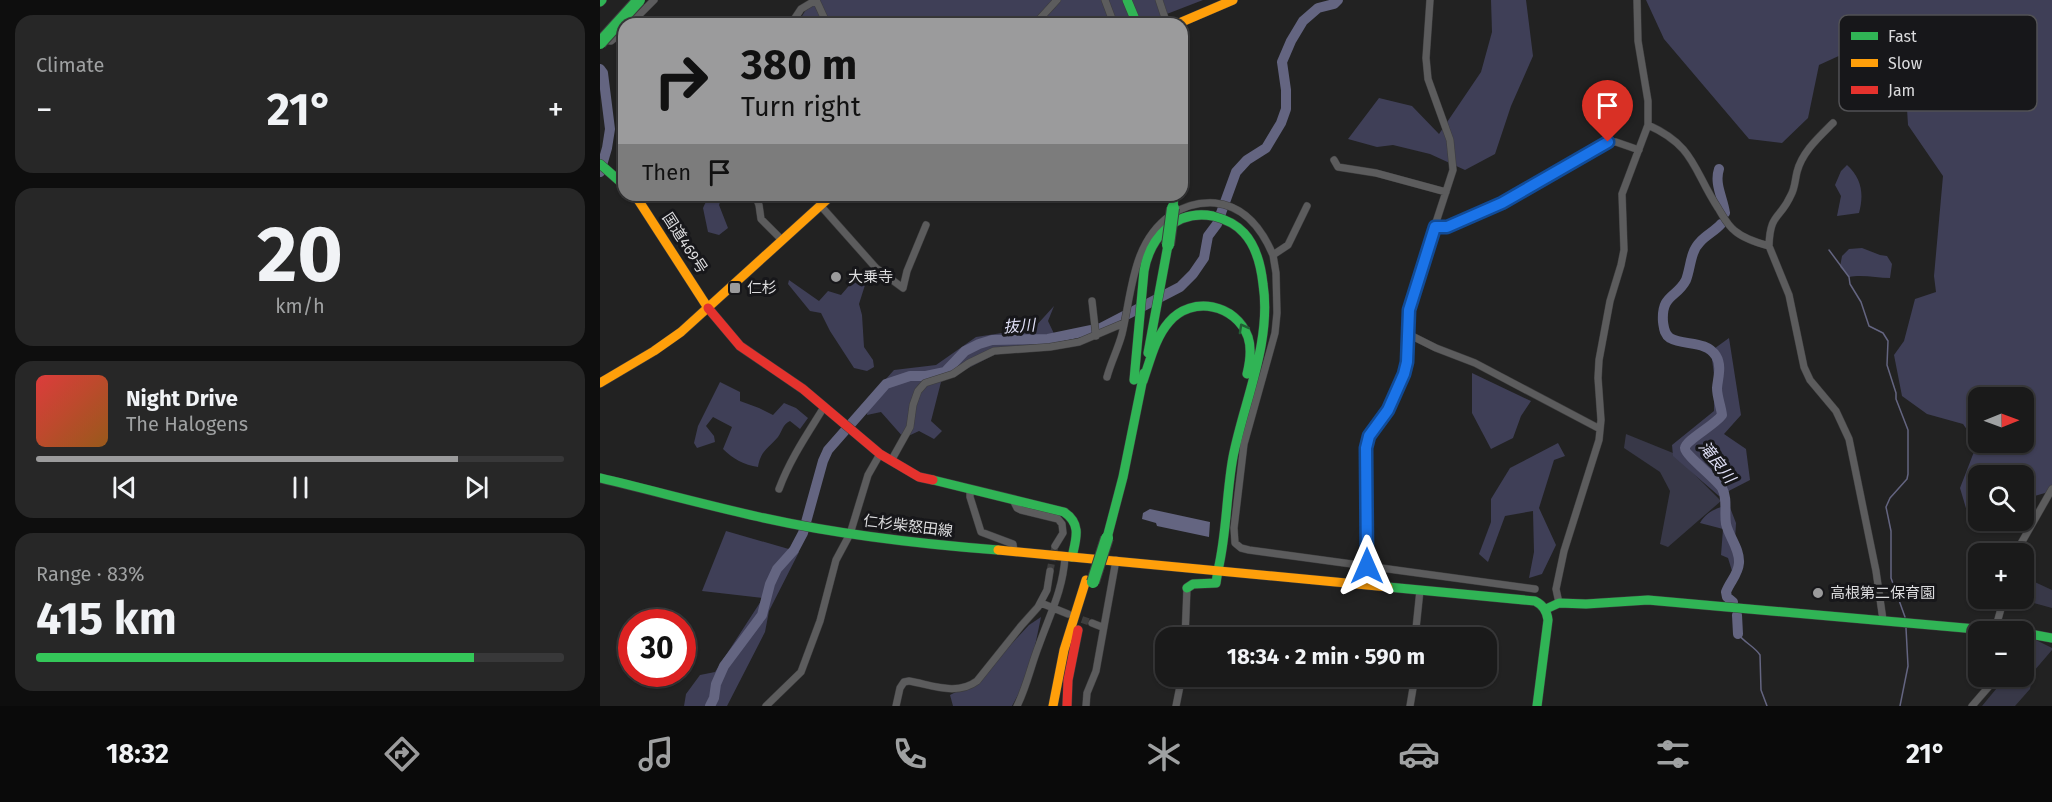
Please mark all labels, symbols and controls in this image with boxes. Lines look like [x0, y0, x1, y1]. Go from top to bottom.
legend [1839, 15, 2037, 111]
text: Fast [1888, 27, 1917, 46]
text: 380 m [741, 40, 857, 90]
icon: right [642, 42, 720, 120]
text: Climate [36, 53, 104, 77]
text: Slow [1888, 54, 1923, 73]
pin [1582, 80, 1633, 142]
text: Jam [1888, 81, 1915, 100]
text: 21° [267, 83, 333, 137]
icon: arrive [1591, 89, 1624, 122]
text: − [36, 90, 53, 130]
text: + [548, 90, 564, 130]
text: Turn right [741, 91, 861, 123]
icon: arrive [703, 156, 736, 189]
text: Then [642, 159, 691, 186]
text: 20 [257, 208, 343, 302]
street label: 国道469号 [659, 209, 711, 277]
place label: 大乗寺 [848, 268, 893, 286]
marker: 大乗寺 [829, 270, 843, 284]
place label: 仁杉 [747, 279, 777, 297]
marker: 仁杉 [728, 281, 742, 295]
text: km/h [275, 294, 325, 318]
water label: 抜川 [1002, 315, 1038, 337]
one-way arrow [1239, 324, 1250, 334]
text: Night Drive [126, 385, 238, 412]
north arrow [1968, 387, 2034, 453]
map controls [1968, 387, 2034, 687]
text: The Halogens [126, 412, 248, 436]
water label: 滝良川 [1695, 437, 1740, 488]
button: search [1968, 465, 2034, 531]
icon: previous [108, 471, 141, 504]
icon: pause [284, 471, 317, 504]
icon: next [460, 471, 493, 504]
street label: 仁杉柴怒田線 [862, 512, 954, 540]
position arrow [1335, 534, 1399, 598]
button: + [1968, 543, 2034, 609]
text: Range · 83% [36, 562, 144, 586]
place label: 高根第二保育園 [1830, 584, 1935, 602]
marker: 高根第二保育園 [1811, 586, 1825, 600]
text: 415 km [36, 592, 177, 646]
speed limit sign: 30 [618, 609, 696, 687]
button: − [1968, 621, 2034, 687]
text: 18:34 · 2 min · 590 m [1227, 643, 1425, 670]
icon: directions [381, 733, 423, 775]
icon: music [635, 733, 677, 775]
icon: phone [889, 733, 931, 775]
icon: climate [1143, 733, 1185, 775]
icon: car [1398, 733, 1440, 775]
icon: filters [1652, 733, 1694, 775]
text: 18:32 [106, 738, 169, 770]
text: 21° [1906, 738, 1946, 770]

